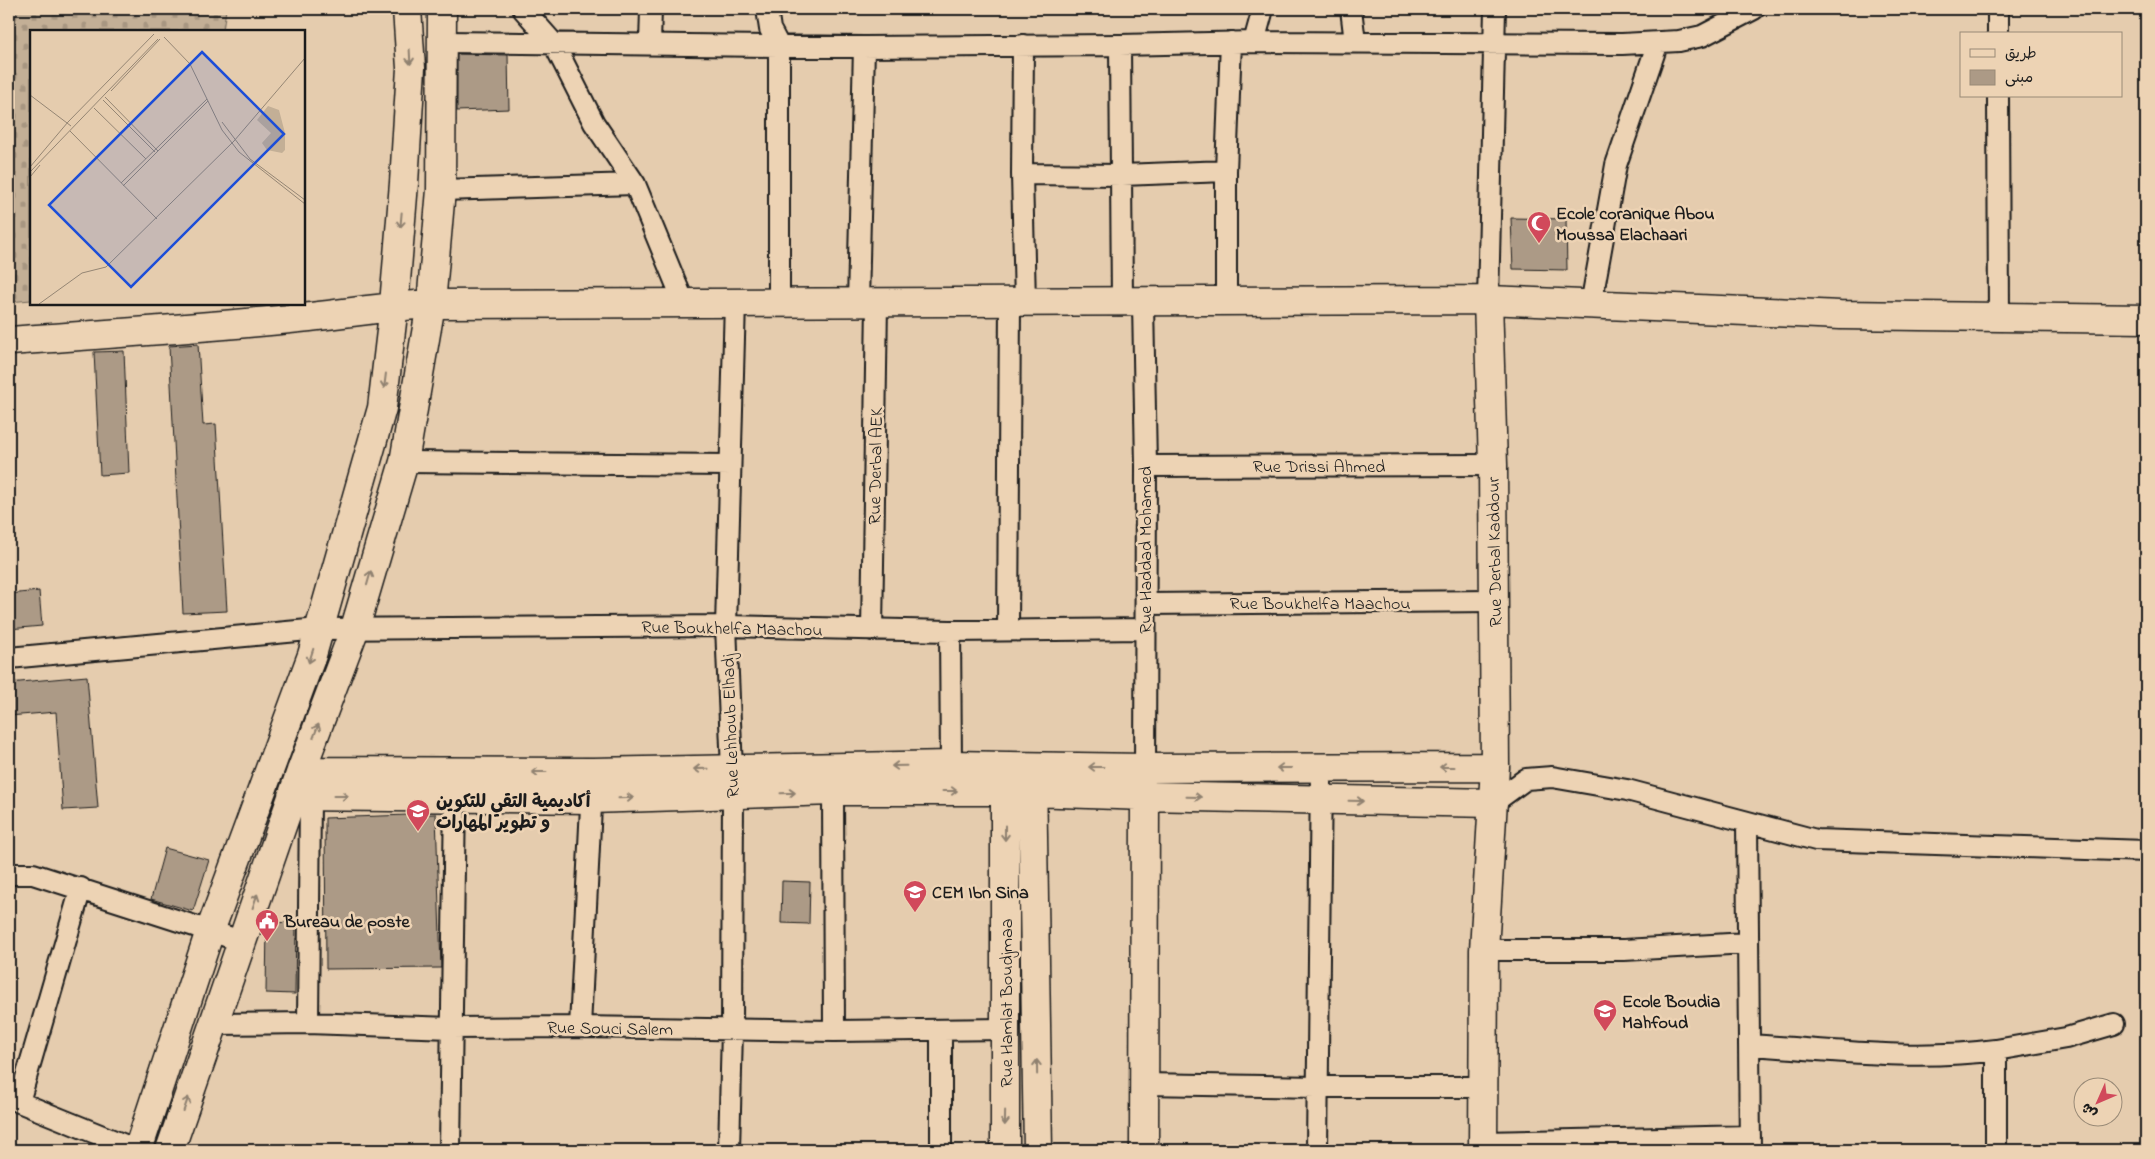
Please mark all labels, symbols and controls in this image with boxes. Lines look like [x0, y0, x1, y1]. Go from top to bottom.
inset map [30, 30, 305, 305]
legend [1960, 32, 2122, 98]
text: طريق [2005, 43, 2037, 65]
one-way arrow [406, 49, 415, 65]
text: مبنى [2005, 67, 2033, 89]
place label: Ecole coranique Abou Moussa Elachaari [1556, 202, 1715, 249]
mosque icon: Ecole coranique Abou Moussa Elachaari [1526, 210, 1552, 244]
one-way arrow [397, 211, 406, 227]
one-way arrow [380, 373, 390, 389]
street label: Rue Derbal AEK [863, 407, 891, 525]
street label: Rue Drissi Ahmed [1253, 455, 1385, 481]
street label: Rue Haddad Mohamed [1134, 466, 1160, 634]
street label: Rue Derbal Kaddour [1482, 476, 1510, 627]
one-way arrow [365, 570, 375, 586]
street label: Rue Boukhelfa Maachou [1229, 592, 1411, 618]
street label: Rue Boukhelfa Maachou [641, 615, 823, 645]
one-way arrow [306, 648, 316, 664]
street label: Rue Lehhoub Elhadj [716, 653, 748, 798]
one-way arrow [312, 724, 321, 739]
one-way arrow [891, 761, 907, 771]
one-way arrow [1088, 762, 1104, 772]
one-way arrow [1439, 762, 1455, 772]
one-way arrow [1276, 763, 1292, 773]
one-way arrow [693, 764, 710, 774]
one-way arrow [531, 767, 547, 777]
one-way arrow [942, 786, 958, 796]
one-way arrow [780, 788, 796, 797]
place label: أكاديمية التقي للتكوين و تطوير المهارات [436, 790, 591, 837]
one-way arrow [332, 791, 348, 801]
one-way arrow [617, 793, 633, 803]
one-way arrow [1186, 793, 1202, 802]
one-way arrow [1348, 796, 1364, 806]
school or university icon: أكاديمية التقي للتكوين و تطوير المهارات [405, 798, 431, 832]
one-way arrow [1001, 825, 1010, 841]
school or university icon: CEM Ibn Sina [902, 879, 928, 913]
place label: CEM Ibn Sina [932, 881, 1029, 907]
one-way arrow [251, 893, 260, 909]
public building icon: Bureau de poste [254, 908, 280, 942]
place label: Bureau de poste [283, 910, 411, 936]
street label: Rue Hamlat Boudjmaa [995, 918, 1021, 1088]
place label: Ecole Boudia Mahfoud [1622, 990, 1720, 1037]
school or university icon: Ecole Boudia Mahfoud [1592, 998, 1618, 1032]
street label: Rue Souci Salem [547, 1016, 673, 1044]
one-way arrow [1032, 1059, 1042, 1075]
north arrow [2072, 1076, 2122, 1126]
one-way arrow [182, 1097, 191, 1112]
text: ش [2077, 1097, 2103, 1123]
one-way arrow [1001, 1110, 1010, 1126]

